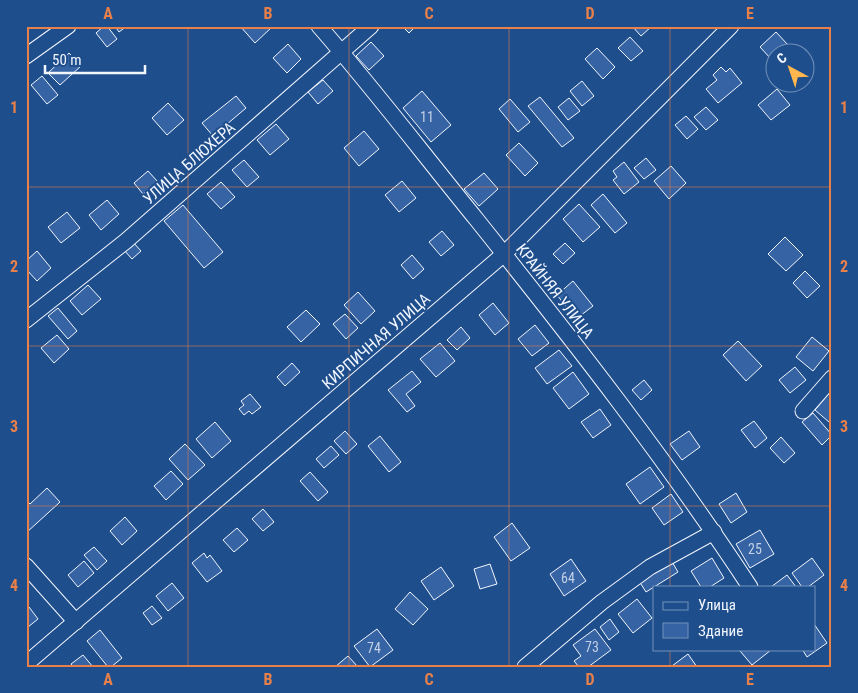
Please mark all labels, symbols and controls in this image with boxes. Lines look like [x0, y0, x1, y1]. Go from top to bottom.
text: A [103, 4, 113, 23]
text: B [264, 4, 273, 23]
text: C [424, 4, 434, 23]
text: D [585, 4, 595, 23]
text: E [746, 4, 754, 23]
scale bar [45, 42, 145, 74]
north arrow [766, 42, 816, 92]
text: С [773, 49, 790, 67]
text: 50 m [52, 51, 82, 69]
text: 1 [10, 98, 18, 117]
text: 1 [840, 98, 848, 117]
house number: 11 [420, 109, 434, 125]
street label: УЛИЦА БЛЮХЕРА [139, 118, 239, 208]
street label: КРАЙНЯЯ УЛИЦА [512, 240, 598, 342]
text: 2 [10, 257, 18, 276]
text: 2 [840, 257, 848, 276]
street label: КИРПИЧНАЯ УЛИЦА [318, 289, 434, 393]
text: 3 [10, 417, 18, 436]
text: 3 [840, 417, 848, 436]
house number: 25 [748, 541, 762, 557]
house number: 64 [561, 570, 575, 586]
text: 4 [10, 576, 18, 595]
text: 4 [840, 576, 848, 595]
legend [653, 586, 816, 650]
text: Улица [698, 596, 736, 614]
text: Здание [698, 622, 743, 640]
house number: 73 [585, 639, 599, 655]
house number: 74 [367, 640, 381, 656]
text: A [103, 670, 113, 689]
text: B [264, 670, 273, 689]
text: C [424, 670, 434, 689]
text: D [585, 670, 595, 689]
text: E [746, 670, 754, 689]

